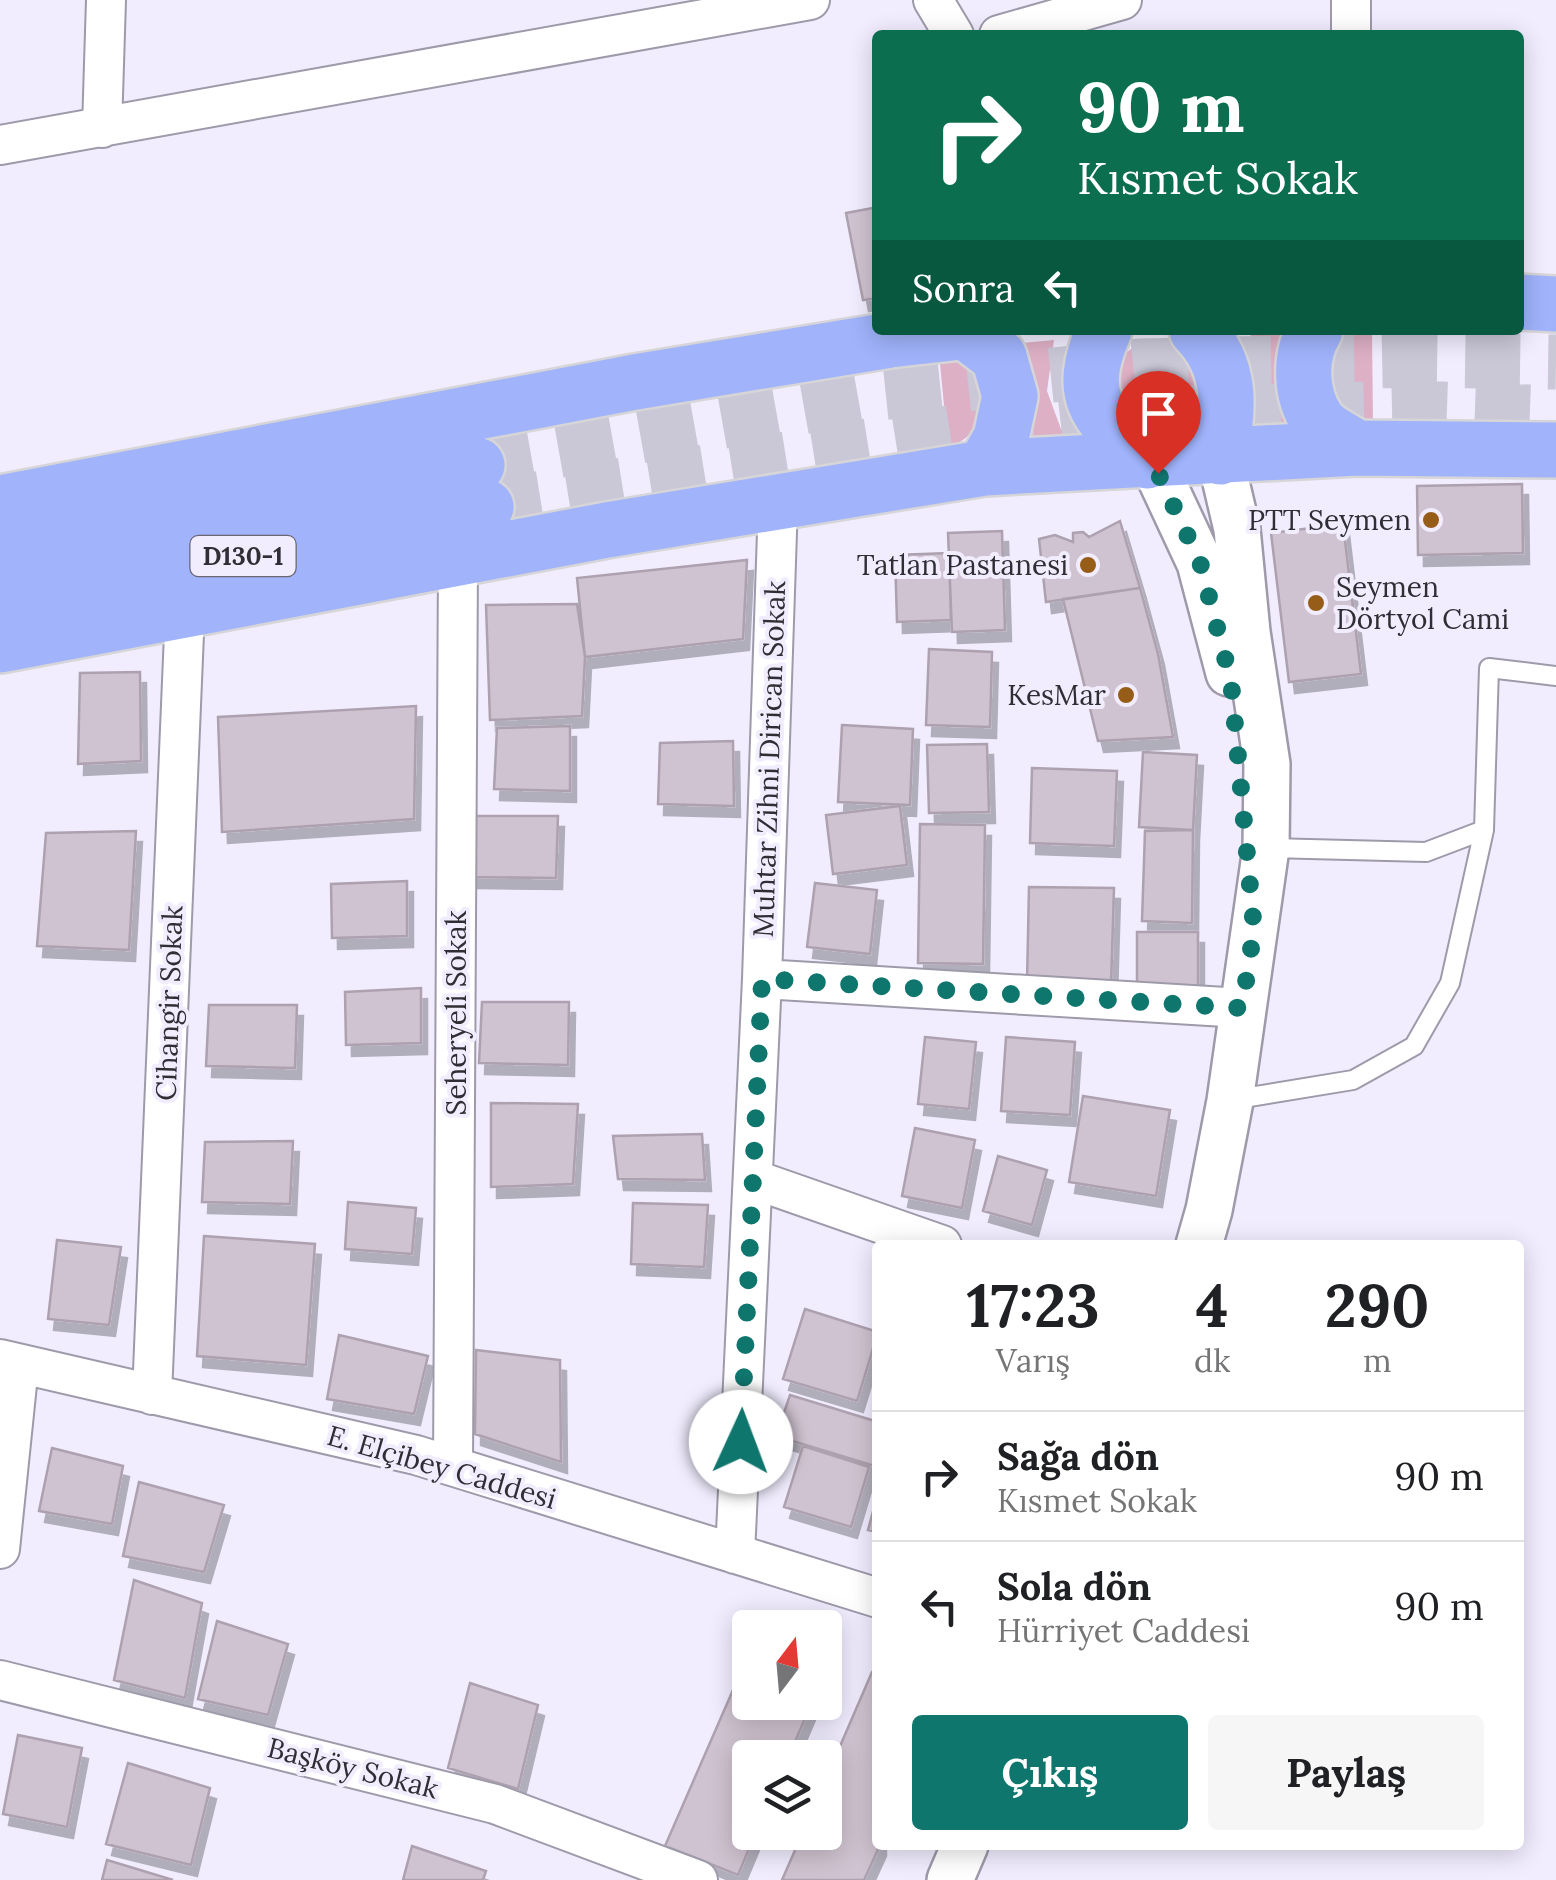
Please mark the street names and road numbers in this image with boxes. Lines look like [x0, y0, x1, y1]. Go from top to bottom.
road number: D130-1 [190, 536, 296, 576]
street label: Muhtar Zihni Dirican Sokak [745, 580, 793, 938]
street label: Cihangir Sokak [148, 905, 190, 1101]
street label: Seheryeli Sokak [438, 911, 474, 1115]
street label: E. Elçibey Caddesi [323, 1417, 561, 1517]
street label: Başköy Sokak [264, 1729, 442, 1807]

